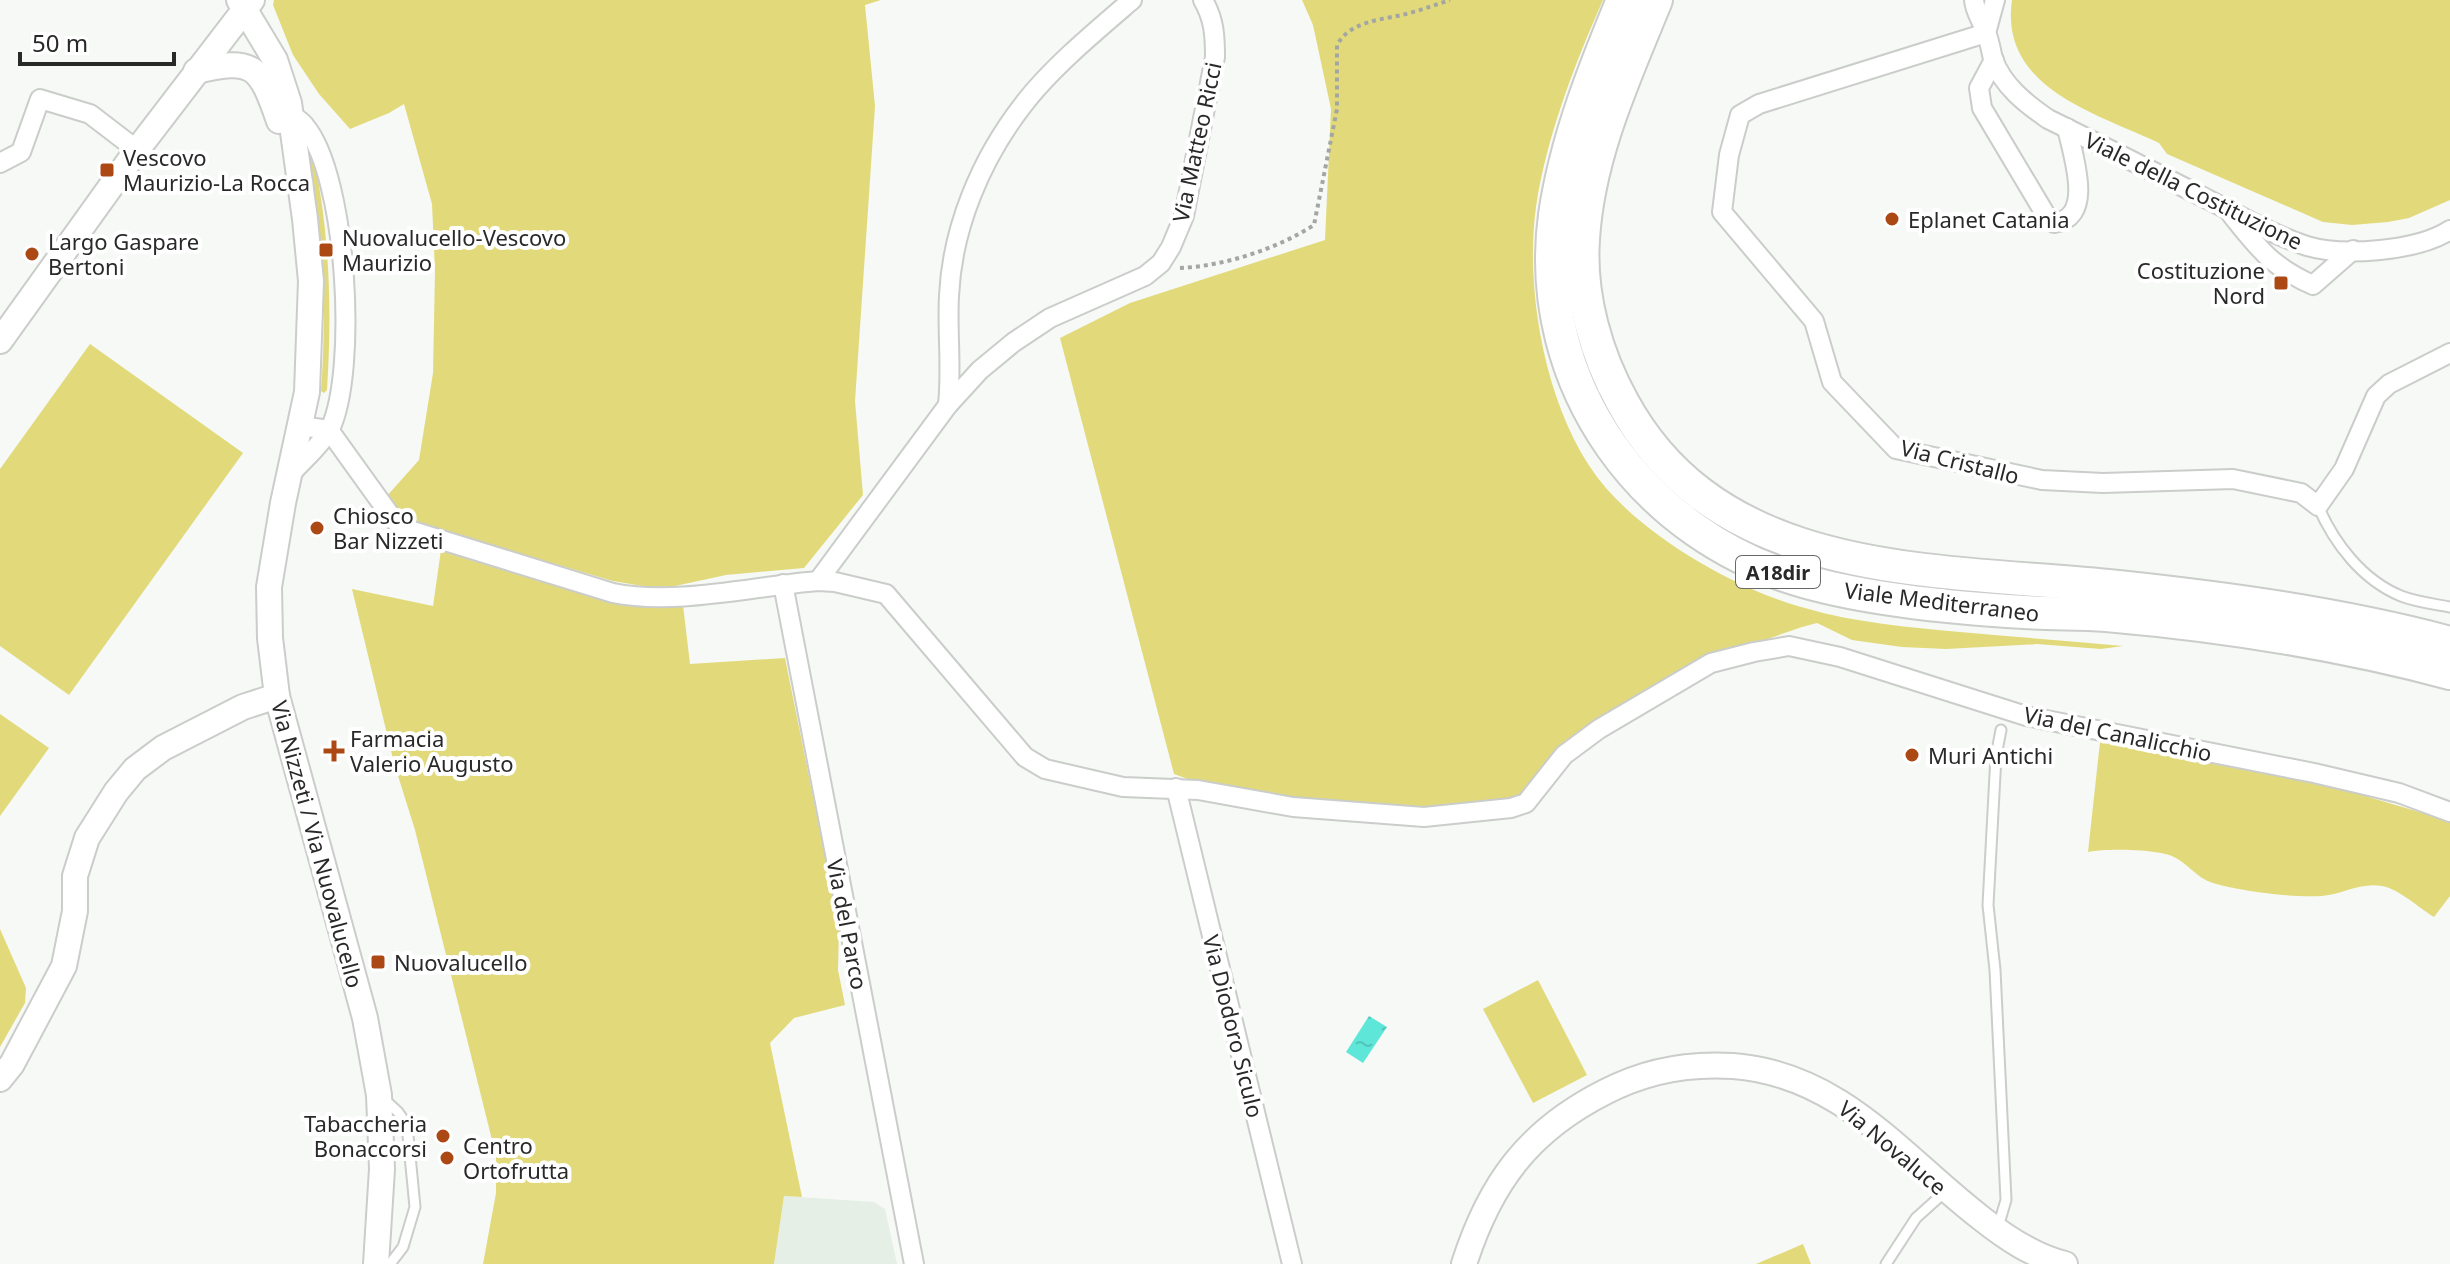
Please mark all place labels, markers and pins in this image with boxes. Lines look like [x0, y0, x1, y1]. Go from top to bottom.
place label: Vescovo Maurizio-La Rocca [123, 142, 310, 197]
marker: Vescovo Maurizio-La Rocca [98, 161, 116, 179]
place label: Eplanet Catania [1908, 204, 2070, 234]
marker: Eplanet Catania [1883, 210, 1901, 228]
place label: Nuovalucello-Vescovo Maurizio [342, 222, 566, 277]
place label: Largo Gaspare Bertoni [48, 226, 199, 281]
marker: Nuovalucello-Vescovo Maurizio [317, 241, 335, 259]
marker: Largo Gaspare Bertoni [23, 245, 41, 263]
place label: Costituzione Nord [2137, 255, 2265, 310]
marker: Costituzione Nord [2272, 274, 2290, 292]
place label: Chiosco Bar Nizzeti [333, 500, 444, 555]
marker: Chiosco Bar Nizzeti [308, 519, 326, 537]
place label: Farmacia Valerio Augusto [350, 723, 514, 778]
place label: Muri Antichi [1928, 740, 2053, 770]
marker: Farmacia Valerio Augusto [325, 742, 343, 760]
marker: Muri Antichi [1903, 746, 1921, 764]
place label: Nuovalucello [394, 947, 528, 977]
marker: Nuovalucello [369, 953, 387, 971]
place label: Tabaccheria Bonaccorsi [304, 1108, 427, 1163]
marker: Tabaccheria Bonaccorsi [434, 1127, 452, 1145]
place label: Centro Ortofrutta [463, 1130, 569, 1185]
marker: Centro Ortofrutta [438, 1149, 456, 1167]

